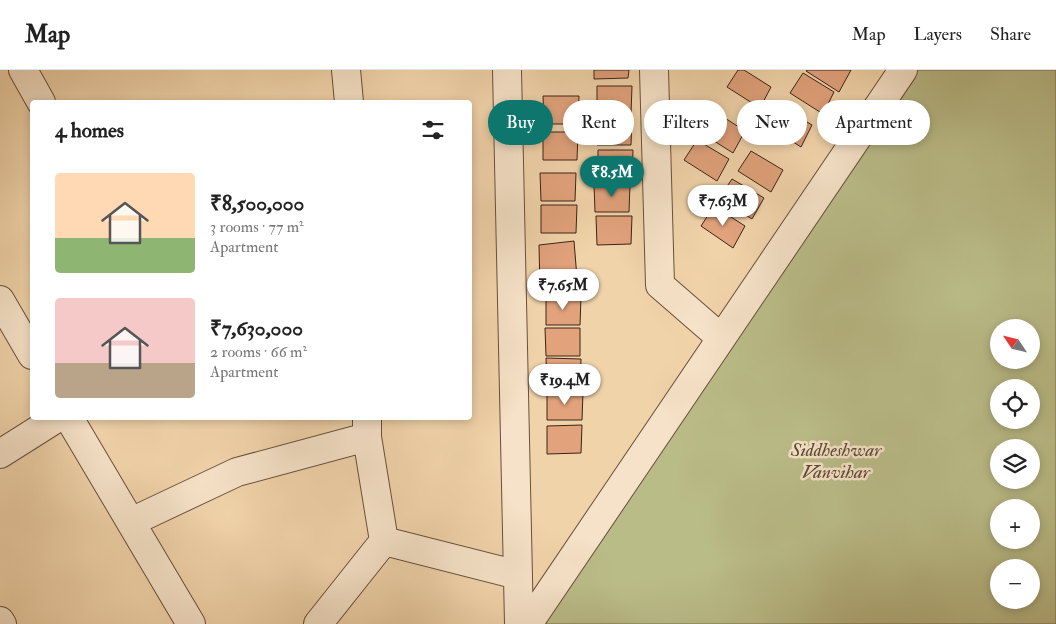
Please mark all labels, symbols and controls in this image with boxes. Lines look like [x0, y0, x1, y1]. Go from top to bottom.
text: Map [25, 19, 70, 50]
text: Map [852, 23, 886, 46]
text: Layers [914, 23, 962, 46]
text: Share [990, 23, 1031, 46]
chip: Buy [488, 100, 553, 145]
chip: Rent [563, 100, 634, 145]
chip: Filters [644, 100, 727, 145]
chip: New [737, 100, 807, 145]
chip: Apartment [817, 100, 930, 145]
icon: filters [419, 116, 447, 144]
text: 4 homes [55, 117, 124, 144]
pin: ₹8.5M [577, 156, 647, 198]
text: ₹8.5M [591, 162, 633, 182]
pin: ₹7.63M [682, 184, 764, 227]
text: ₹8,500,000 [210, 190, 304, 217]
text: ₹7.63M [699, 191, 747, 211]
icon: home [95, 193, 155, 253]
text: 3 rooms · 77 m² [210, 217, 304, 237]
text: Apartment [210, 237, 278, 257]
pin: ₹7.65M [522, 268, 604, 311]
text: ₹7.65M [538, 275, 588, 295]
text: ₹7,630,000 [210, 315, 303, 342]
icon: home [95, 318, 155, 378]
north arrow [990, 319, 1040, 369]
map controls [990, 319, 1040, 609]
text: 2 rooms · 66 m² [210, 342, 307, 362]
text: Apartment [210, 362, 278, 382]
pin: ₹19.4M [524, 364, 606, 406]
text: ₹19.4M [540, 370, 590, 390]
button: locate [990, 379, 1040, 429]
park label: Siddheshwar Vanvihar [790, 438, 882, 484]
button: layers [990, 439, 1040, 489]
button: + [990, 499, 1040, 549]
button: − [990, 559, 1040, 609]

